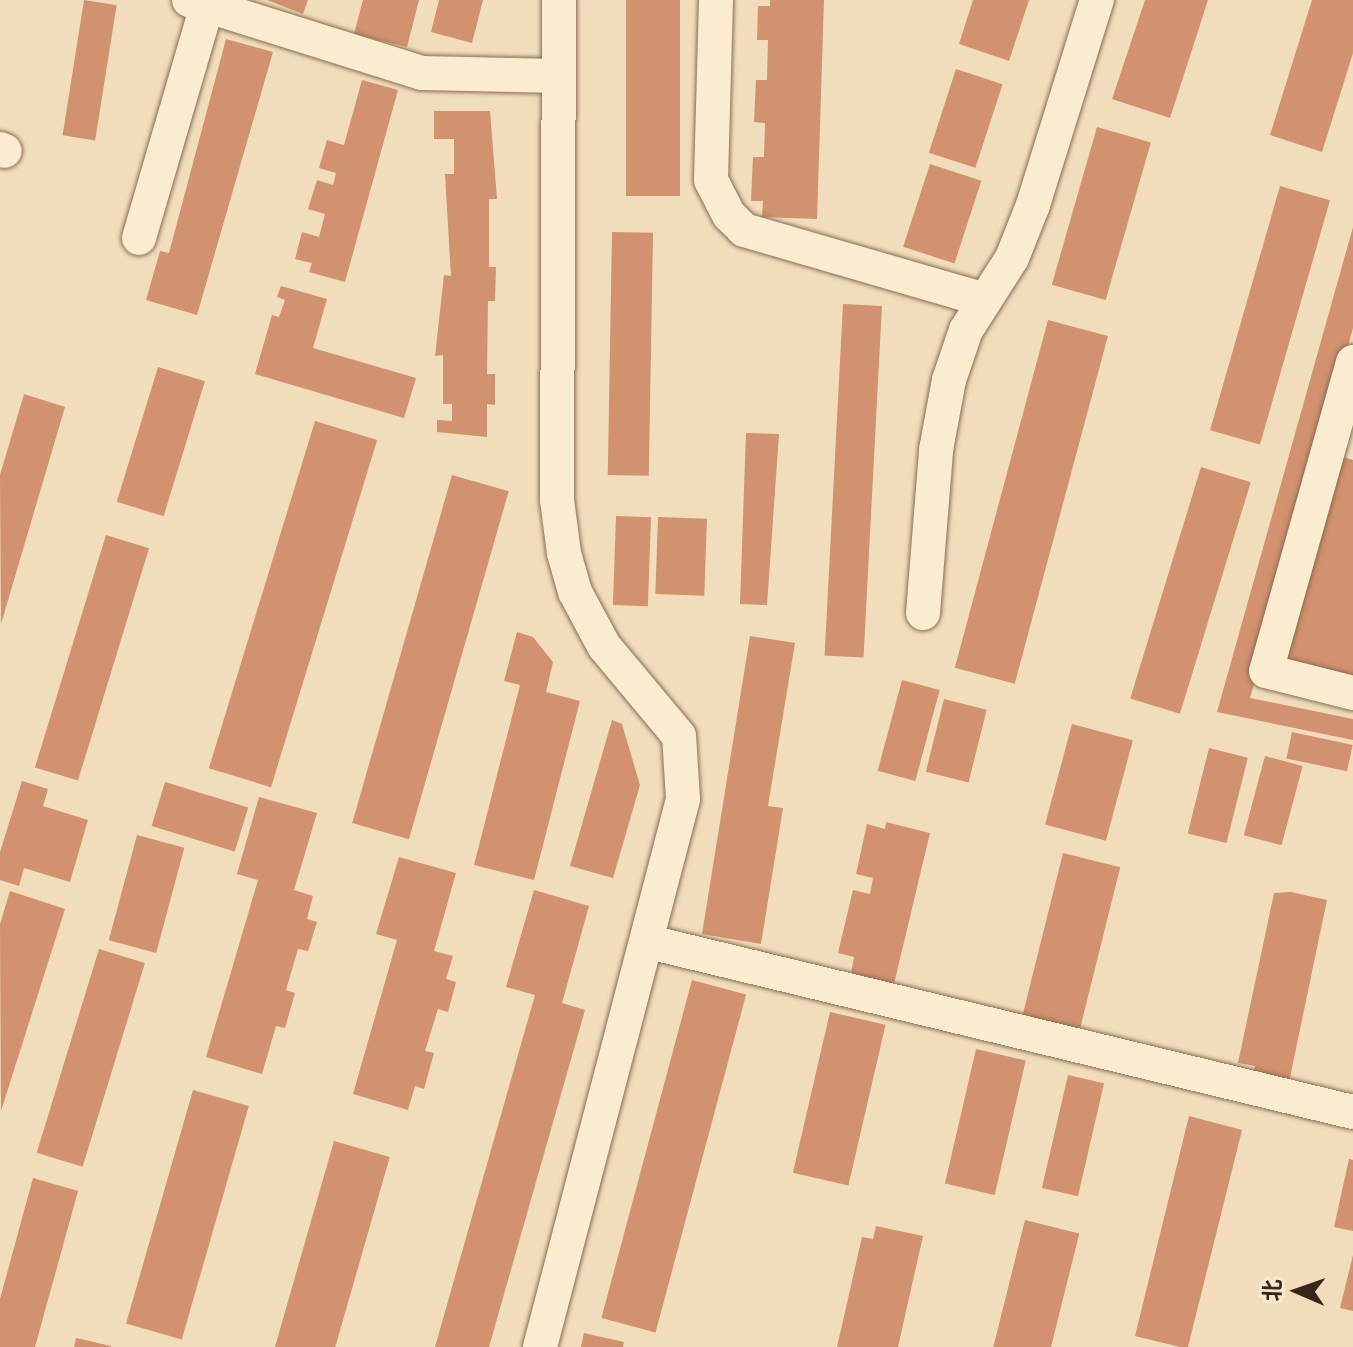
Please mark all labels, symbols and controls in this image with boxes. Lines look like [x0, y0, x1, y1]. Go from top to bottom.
north arrow [1257, 1251, 1337, 1331]
text: 北 [1260, 1279, 1285, 1302]

